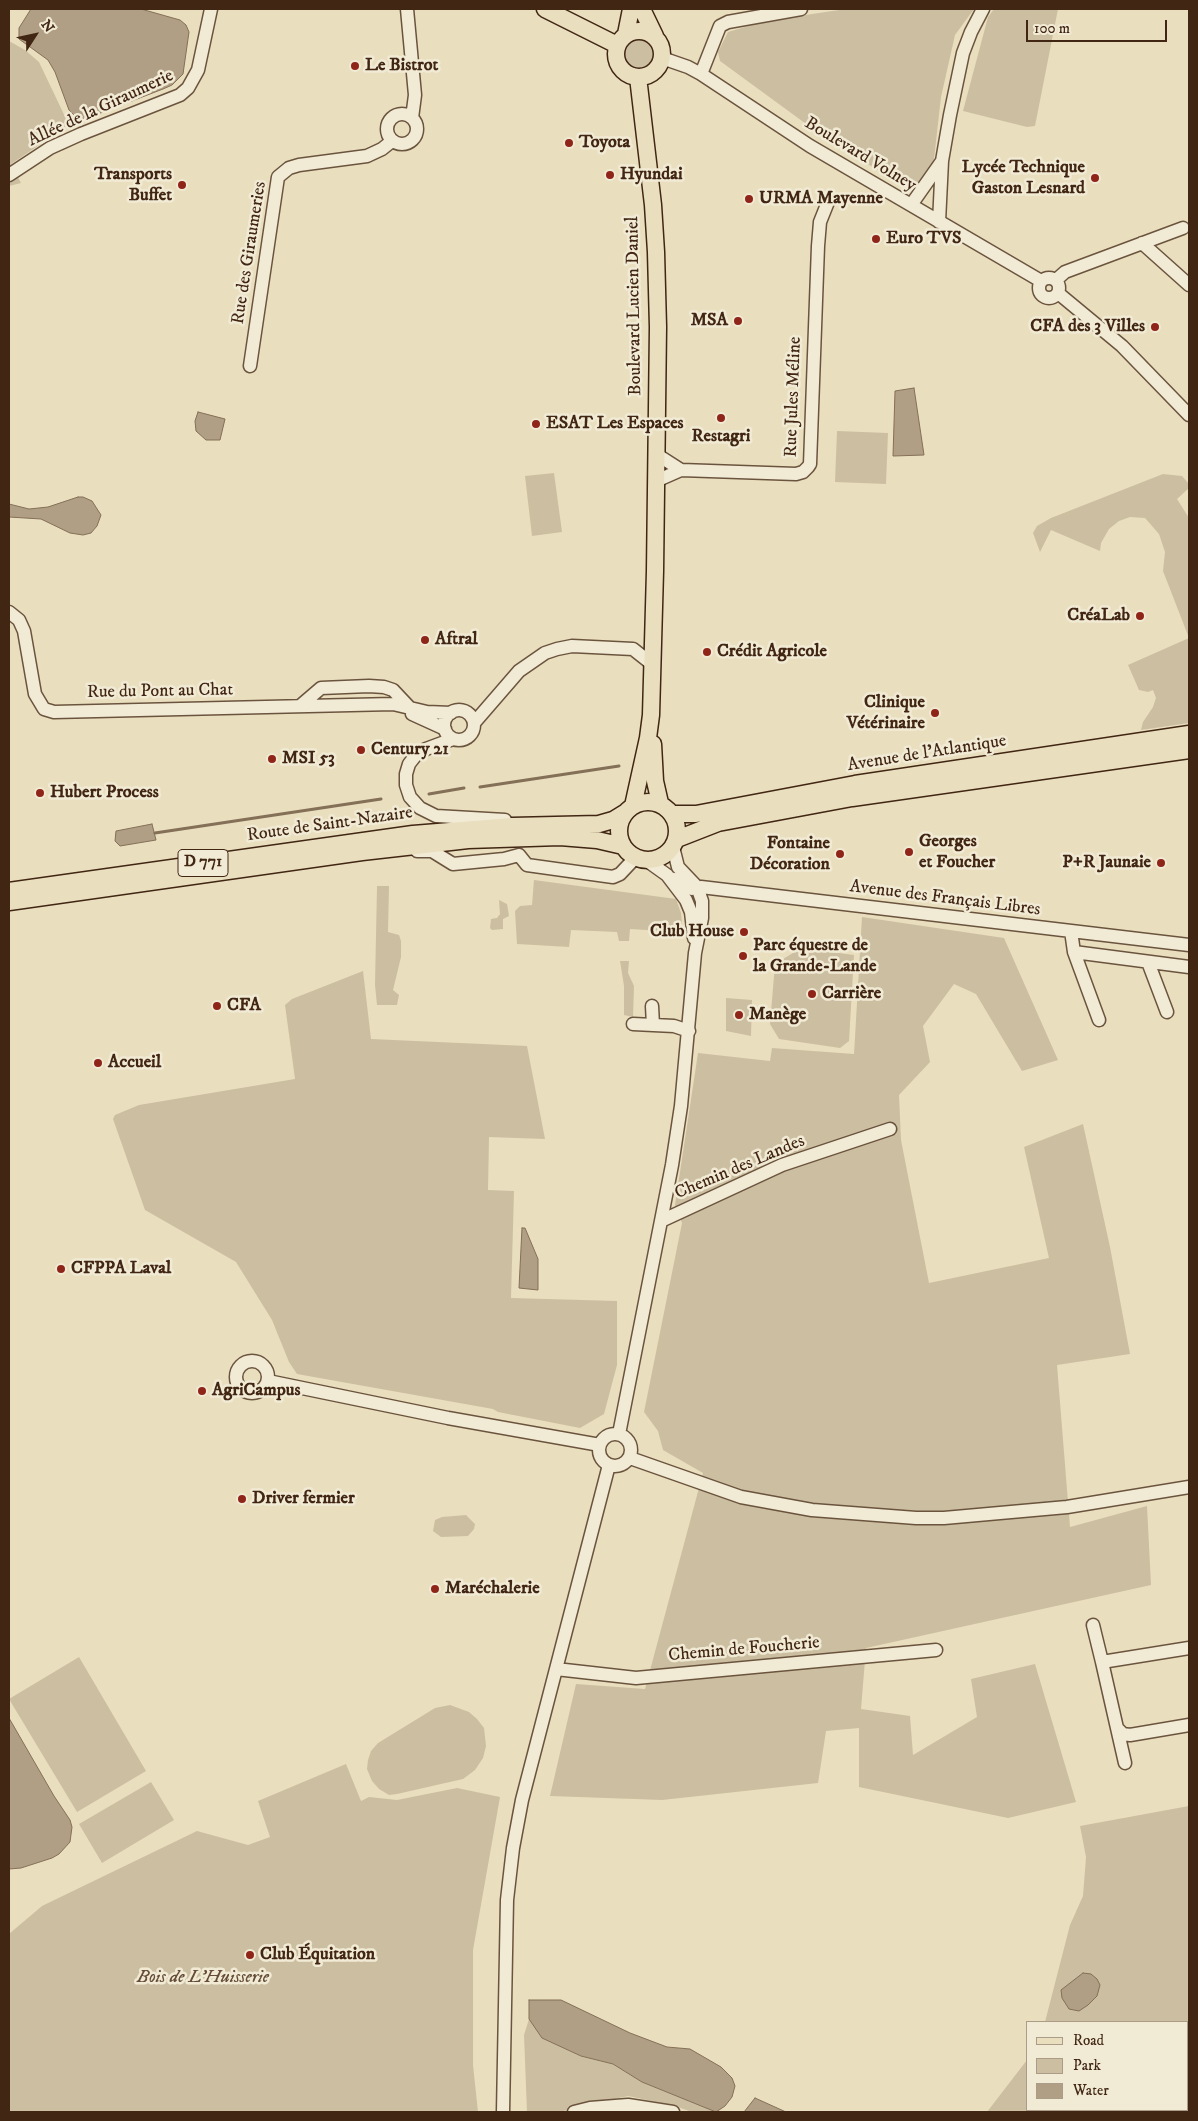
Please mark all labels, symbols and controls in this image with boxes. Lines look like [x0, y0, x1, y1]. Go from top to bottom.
north arrow [10, 10, 60, 60]
scale bar [1028, 10, 1169, 42]
text: N [37, 17, 58, 36]
text: 100 m [1034, 19, 1070, 38]
place label: Le Bistrot [365, 55, 438, 77]
marker: Le Bistrot [349, 60, 361, 72]
street label: Allée de la Giraumerie [25, 66, 177, 152]
street label: Boulevard Volney [800, 113, 920, 197]
place label: Toyota [579, 132, 630, 154]
marker: Toyota [563, 137, 575, 149]
place label: Lycée Technique Gaston Lesnard [962, 157, 1085, 200]
place label: Transports Buffet [94, 164, 172, 206]
place label: Hyundai [620, 164, 683, 186]
marker: Hyundai [604, 169, 616, 181]
marker: Lycée Technique Gaston Lesnard [1089, 172, 1101, 184]
marker: Transports Buffet [176, 179, 188, 191]
street label: Rue des Giraumeries [228, 180, 272, 326]
place label: URMA Mayenne [759, 188, 883, 210]
marker: URMA Mayenne [743, 193, 755, 205]
street label: Boulevard Lucien Daniel [623, 216, 647, 396]
place label: Euro TVS [886, 228, 961, 250]
marker: Euro TVS [870, 233, 882, 245]
place label: MSA [691, 310, 728, 332]
marker: MSA [732, 315, 744, 327]
place label: CFA des 3 Villes [1030, 316, 1145, 338]
marker: CFA des 3 Villes [1149, 321, 1161, 333]
street label: Rue Jules Méline [781, 336, 807, 458]
marker: Restagri [715, 412, 727, 424]
place label: ESAT Les Espaces [546, 413, 684, 435]
marker: ESAT Les Espaces [530, 418, 542, 430]
place label: Restagri [692, 426, 750, 448]
place label: CréaLab [1067, 605, 1130, 627]
marker: CréaLab [1134, 610, 1146, 622]
place label: Aftral [435, 629, 478, 651]
marker: Aftral [419, 634, 431, 646]
place label: Crédit Agricole [717, 641, 827, 663]
marker: Crédit Agricole [701, 646, 713, 658]
street label: Rue du Pont au Chat [87, 680, 233, 704]
place label: Clinique Vétérinaire [847, 692, 925, 734]
marker: Clinique Vétérinaire [929, 707, 941, 719]
street label: Avenue de l'Atlantique [846, 731, 1008, 777]
place label: Century 21 [371, 739, 449, 761]
marker: Century 21 [355, 744, 367, 756]
place label: MSI 53 [282, 748, 335, 770]
marker: MSI 53 [266, 753, 278, 765]
place label: Hubert Process [50, 782, 159, 804]
marker: Hubert Process [34, 787, 46, 799]
street label: Route de Saint-Nazaire [246, 803, 414, 847]
place label: Georges et Foucher [919, 831, 995, 874]
place label: Fontaine Décoration [750, 833, 830, 876]
marker: Georges et Foucher [903, 846, 915, 858]
marker: Fontaine Décoration [834, 848, 846, 860]
road number: D 771 [178, 850, 228, 876]
place label: P+R Jaunaie [1062, 852, 1151, 874]
marker: P+R Jaunaie [1155, 857, 1167, 869]
street label: Avenue des Français Libres [848, 877, 1042, 921]
place label: Club House [650, 921, 734, 943]
marker: Club House [738, 926, 750, 938]
place label: Parc équestre de la Grande-Lande [753, 935, 876, 978]
marker: Parc équestre de la Grande-Lande [737, 950, 749, 962]
place label: Carrière [822, 983, 881, 1005]
marker: Carrière [806, 988, 818, 1000]
place label: CFA [227, 995, 261, 1017]
marker: CFA [211, 1000, 223, 1012]
place label: Manège [749, 1004, 806, 1026]
marker: Manège [733, 1009, 745, 1021]
place label: Accueil [108, 1052, 161, 1074]
marker: Accueil [92, 1057, 104, 1069]
street label: Chemin des Landes [672, 1131, 808, 1205]
place label: CFPPA Laval [71, 1258, 171, 1280]
marker: CFPPA Laval [55, 1263, 67, 1275]
place label: AgriCampus [212, 1380, 300, 1402]
marker: AgriCampus [196, 1385, 208, 1397]
place label: Driver fermier [252, 1488, 355, 1510]
marker: Driver fermier [236, 1493, 248, 1505]
place label: Maréchalerie [445, 1578, 540, 1600]
marker: Maréchalerie [429, 1583, 441, 1595]
street label: Chemin de Foucherie [667, 1633, 821, 1667]
place label: Club Équitation [260, 1944, 375, 1966]
marker: Club Équitation [244, 1949, 256, 1961]
park label: Bois de L'Huisserie [137, 1967, 269, 1989]
legend [1026, 2021, 1188, 2111]
text: Road [1073, 2031, 1104, 2050]
text: Park [1073, 2056, 1101, 2075]
text: Water [1073, 2081, 1109, 2100]

